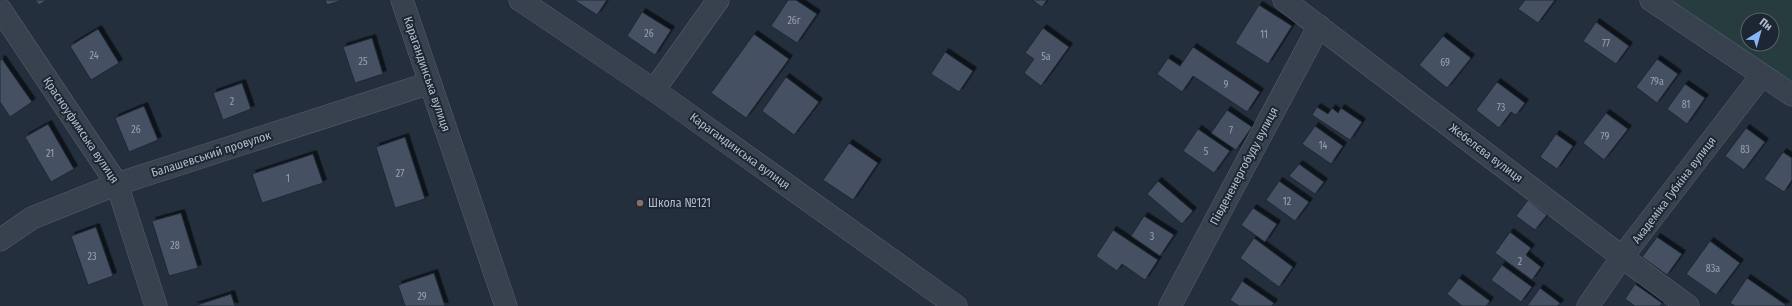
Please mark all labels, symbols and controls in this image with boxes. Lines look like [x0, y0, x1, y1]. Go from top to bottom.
north arrow [1740, 12, 1780, 52]
street label: Карагандинська вулиця [401, 15, 453, 133]
house number: 26г [787, 15, 801, 27]
text: Пн [1757, 15, 1775, 33]
house number: 26 [644, 28, 654, 40]
house number: 11 [1260, 29, 1268, 41]
house number: 77 [1602, 38, 1610, 50]
house number: 24 [89, 50, 99, 62]
house number: 5а [1041, 51, 1051, 63]
house number: 25 [359, 56, 368, 68]
house number: 69 [1440, 57, 1450, 69]
street label: Красноуфимська вулиця [40, 74, 122, 186]
house number: 79а [1650, 76, 1664, 88]
house number: 9 [1224, 79, 1229, 91]
house number: 2 [230, 96, 235, 108]
house number: 81 [1682, 99, 1690, 111]
house number: 73 [1497, 102, 1506, 114]
street label: Південенергобуду вулиця [1207, 105, 1281, 227]
street label: Карагандинська вулиця [687, 110, 793, 192]
street label: Жебелєва вулиця [1446, 121, 1526, 185]
house number: 26 [131, 124, 141, 136]
house number: 7 [1229, 125, 1233, 137]
street label: Балашевський провулок [149, 128, 273, 180]
house number: 79 [1601, 131, 1610, 143]
street label: Академіка Губкіна вулиця [1629, 134, 1719, 246]
house number: 14 [1319, 140, 1328, 152]
house number: 83 [1740, 144, 1750, 156]
house number: 5 [1204, 146, 1209, 158]
house number: 21 [46, 148, 54, 160]
house number: 27 [396, 168, 404, 180]
house number: 1 [286, 173, 290, 185]
place label: Школа №121 [648, 196, 711, 210]
house number: 12 [1283, 196, 1292, 208]
marker: Школа №121 [635, 198, 645, 208]
house number: 3 [1150, 231, 1155, 243]
house number: 28 [170, 240, 180, 252]
house number: 23 [88, 251, 97, 263]
house number: 2 [1518, 256, 1523, 268]
house number: 83а [1706, 263, 1720, 275]
house number: 29 [417, 291, 427, 303]

